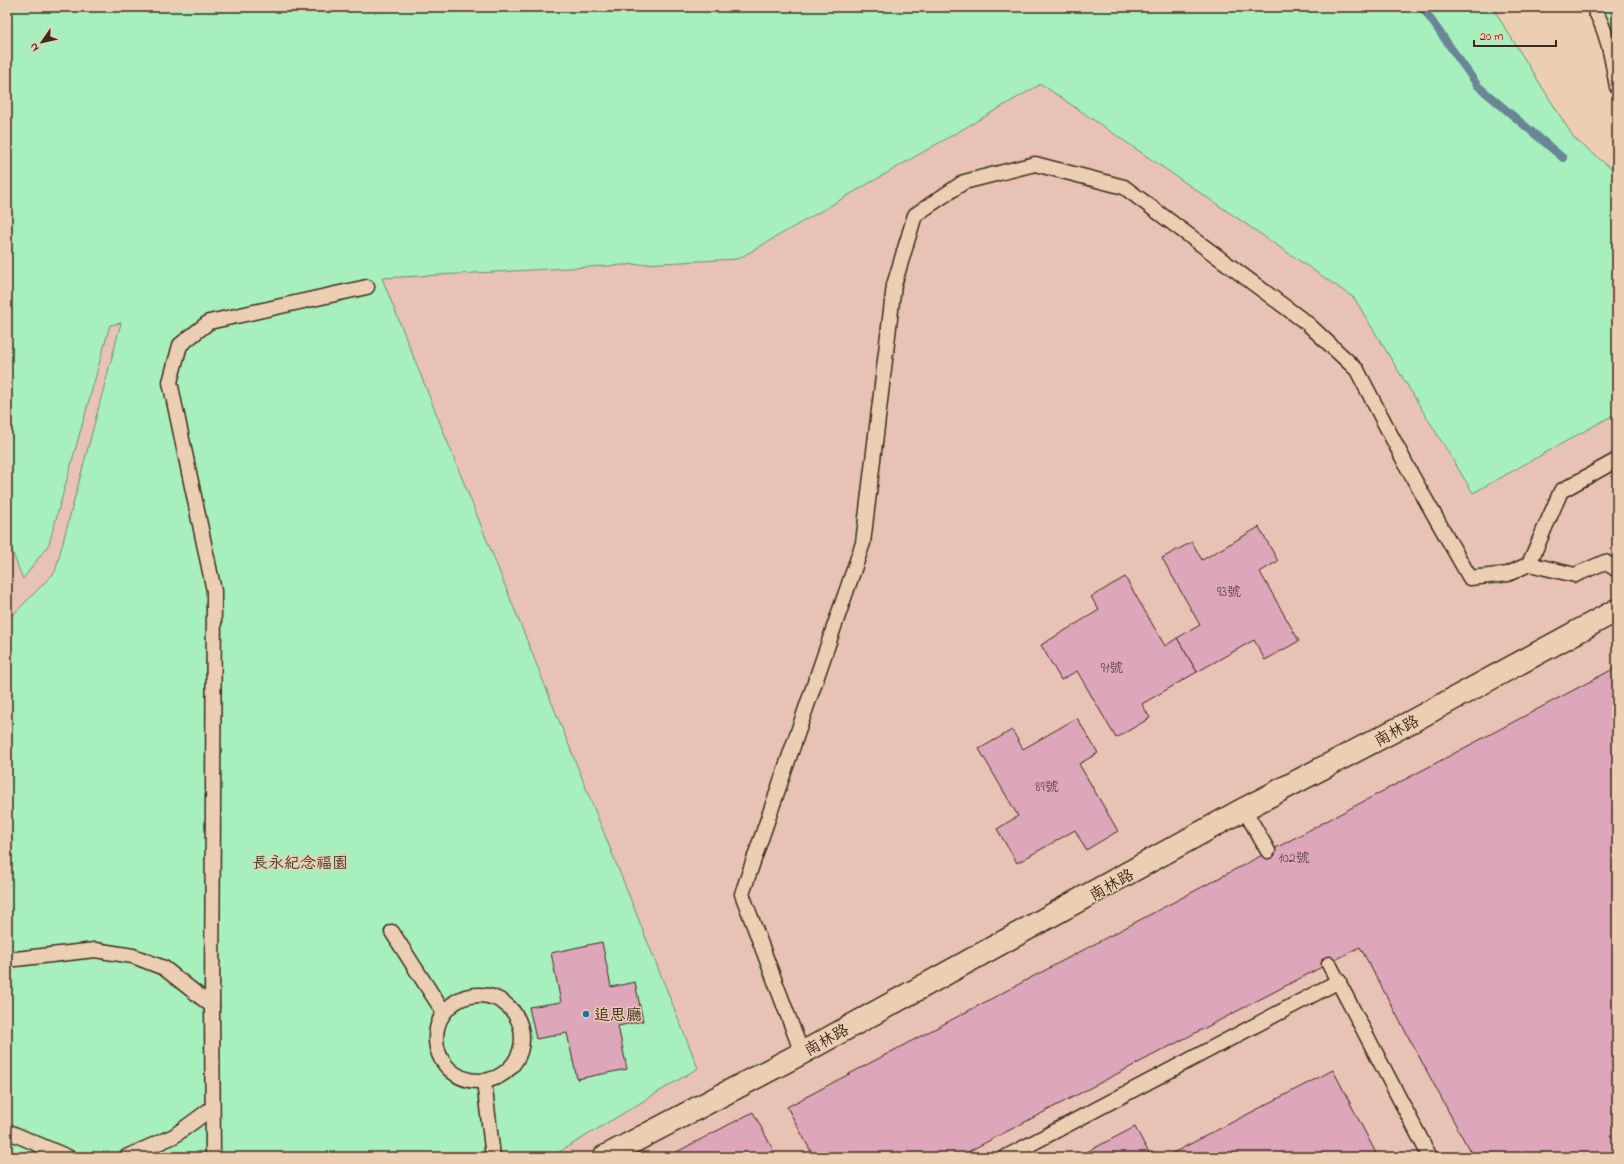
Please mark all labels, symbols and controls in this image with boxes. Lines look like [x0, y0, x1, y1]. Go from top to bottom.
north arrow [22, 22, 62, 62]
scale bar [1474, 22, 1556, 48]
text: 20 m [1480, 28, 1503, 46]
text: N [26, 39, 43, 55]
house number: 93號 [1217, 582, 1241, 603]
house number: 91號 [1101, 658, 1123, 679]
street label: 南林路 [1370, 710, 1424, 754]
house number: 89號 [1035, 777, 1059, 798]
house number: 102號 [1278, 848, 1310, 869]
park label: 長永紀念福園 [252, 852, 348, 876]
street label: 南林路 [1085, 864, 1139, 908]
place label: 追思廳 [594, 1004, 642, 1028]
marker: 追思廳 [581, 1009, 591, 1019]
street label: 南林路 [800, 1019, 854, 1063]

